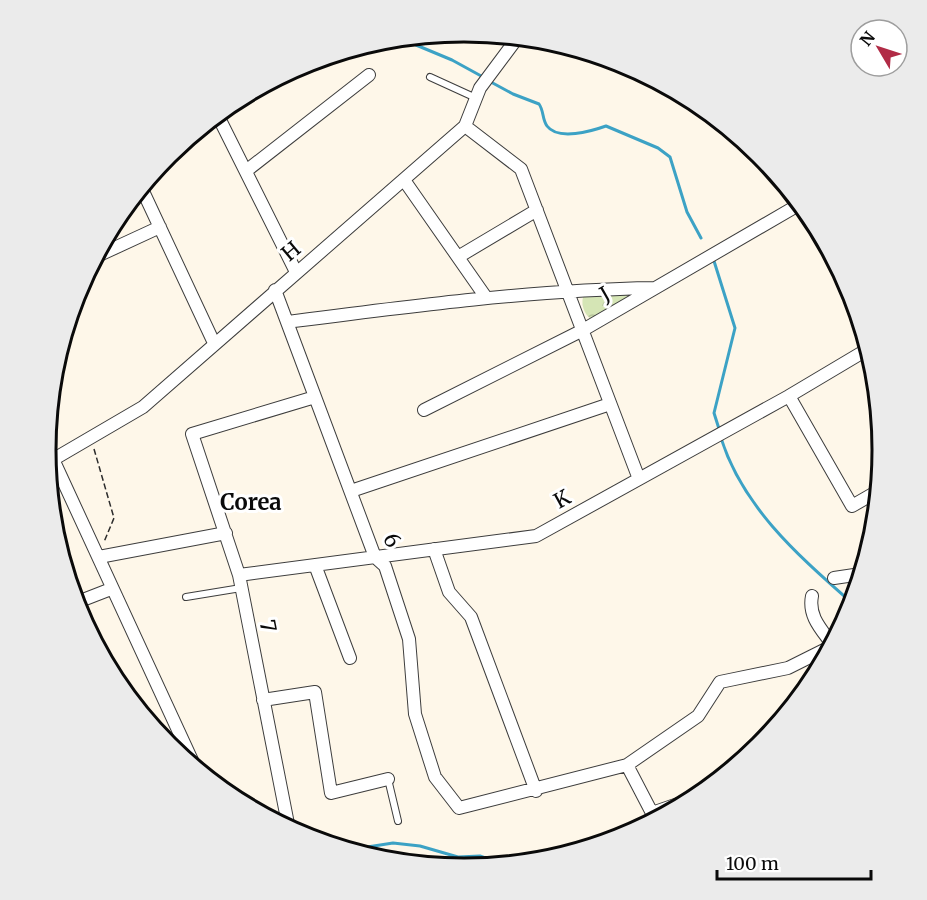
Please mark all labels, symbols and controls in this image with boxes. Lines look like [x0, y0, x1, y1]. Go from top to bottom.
north arrow [849, 18, 909, 78]
text: N [856, 27, 879, 50]
street label: H [276, 235, 306, 267]
street label: J [594, 280, 615, 308]
street label: K [549, 483, 576, 514]
district label: Corea [220, 488, 282, 516]
street label: 6 [377, 528, 407, 552]
street label: 7 [254, 618, 282, 634]
scale bar [717, 843, 872, 881]
text: 100 m [726, 852, 779, 875]

